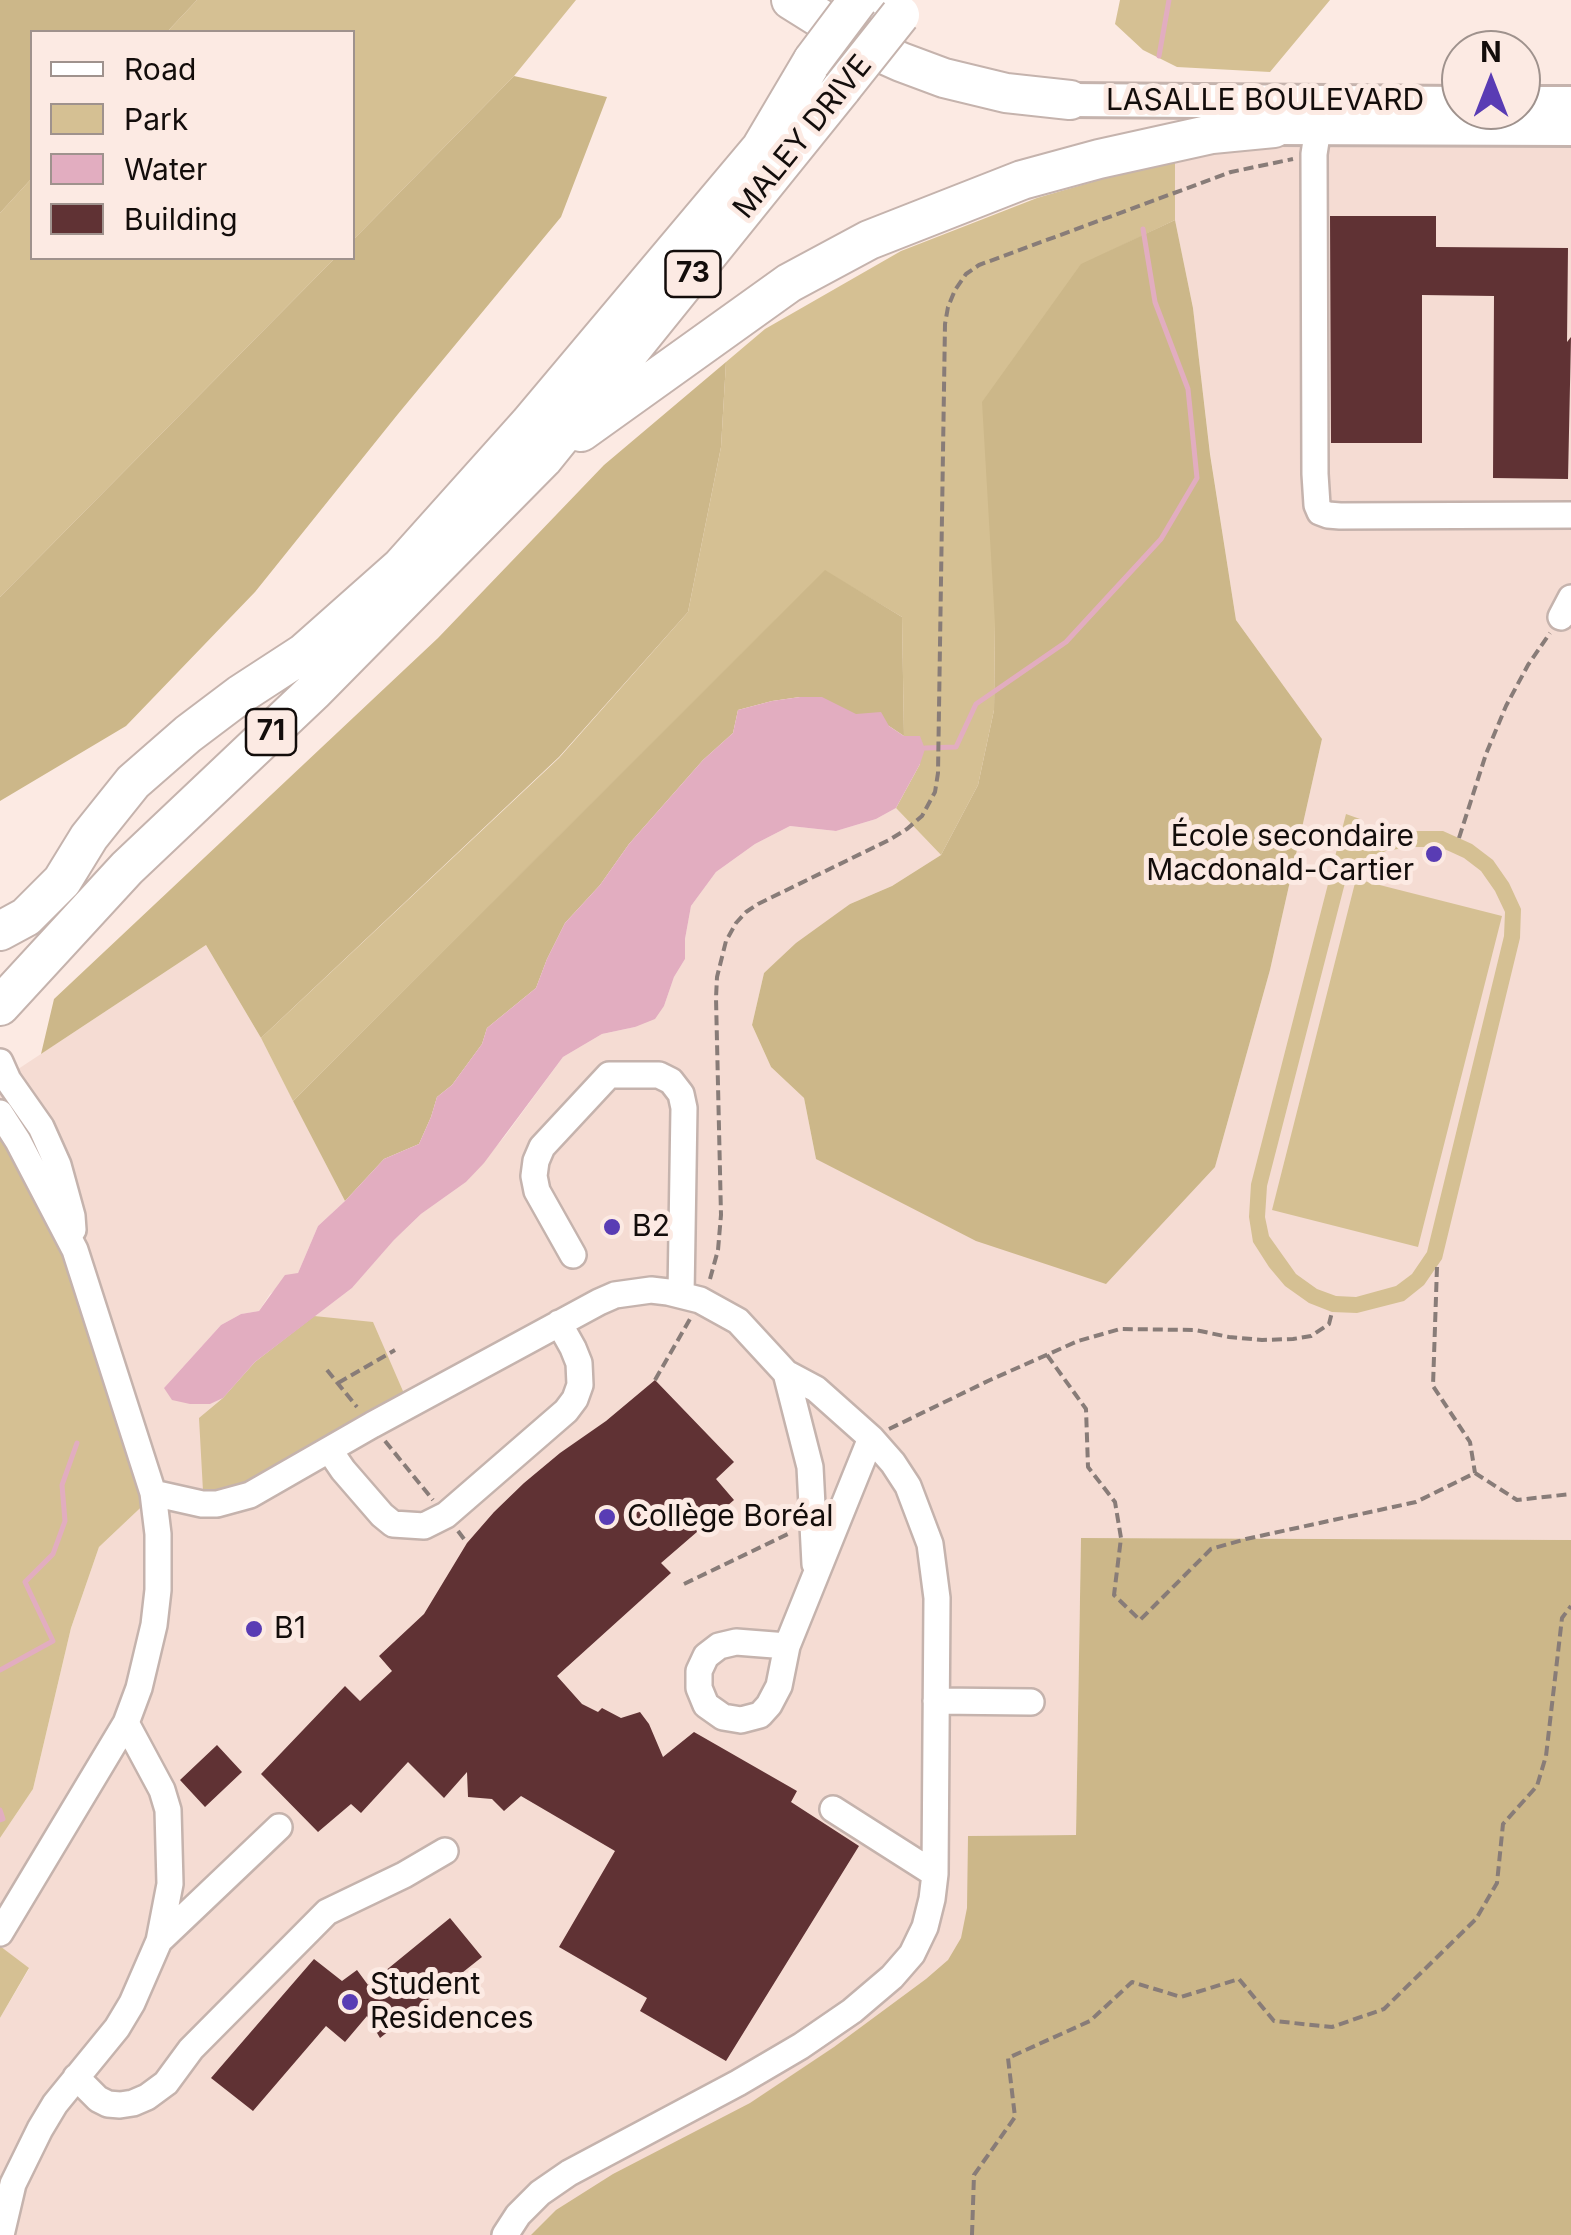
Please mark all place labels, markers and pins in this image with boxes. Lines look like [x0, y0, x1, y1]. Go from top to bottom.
place label: École secondaire Macdonald-Cartier [1146, 819, 1414, 890]
marker: École secondaire Macdonald-Cartier [1423, 843, 1445, 865]
place label: B2 [632, 1209, 670, 1245]
marker: B2 [601, 1216, 623, 1238]
place label: Collège Boréal [627, 1499, 834, 1535]
marker: Collège Boréal [596, 1506, 618, 1528]
place label: B1 [274, 1611, 306, 1647]
marker: B1 [243, 1618, 265, 1640]
place label: Student Residences [370, 1967, 534, 2038]
marker: Student Residences [339, 1991, 361, 2013]

